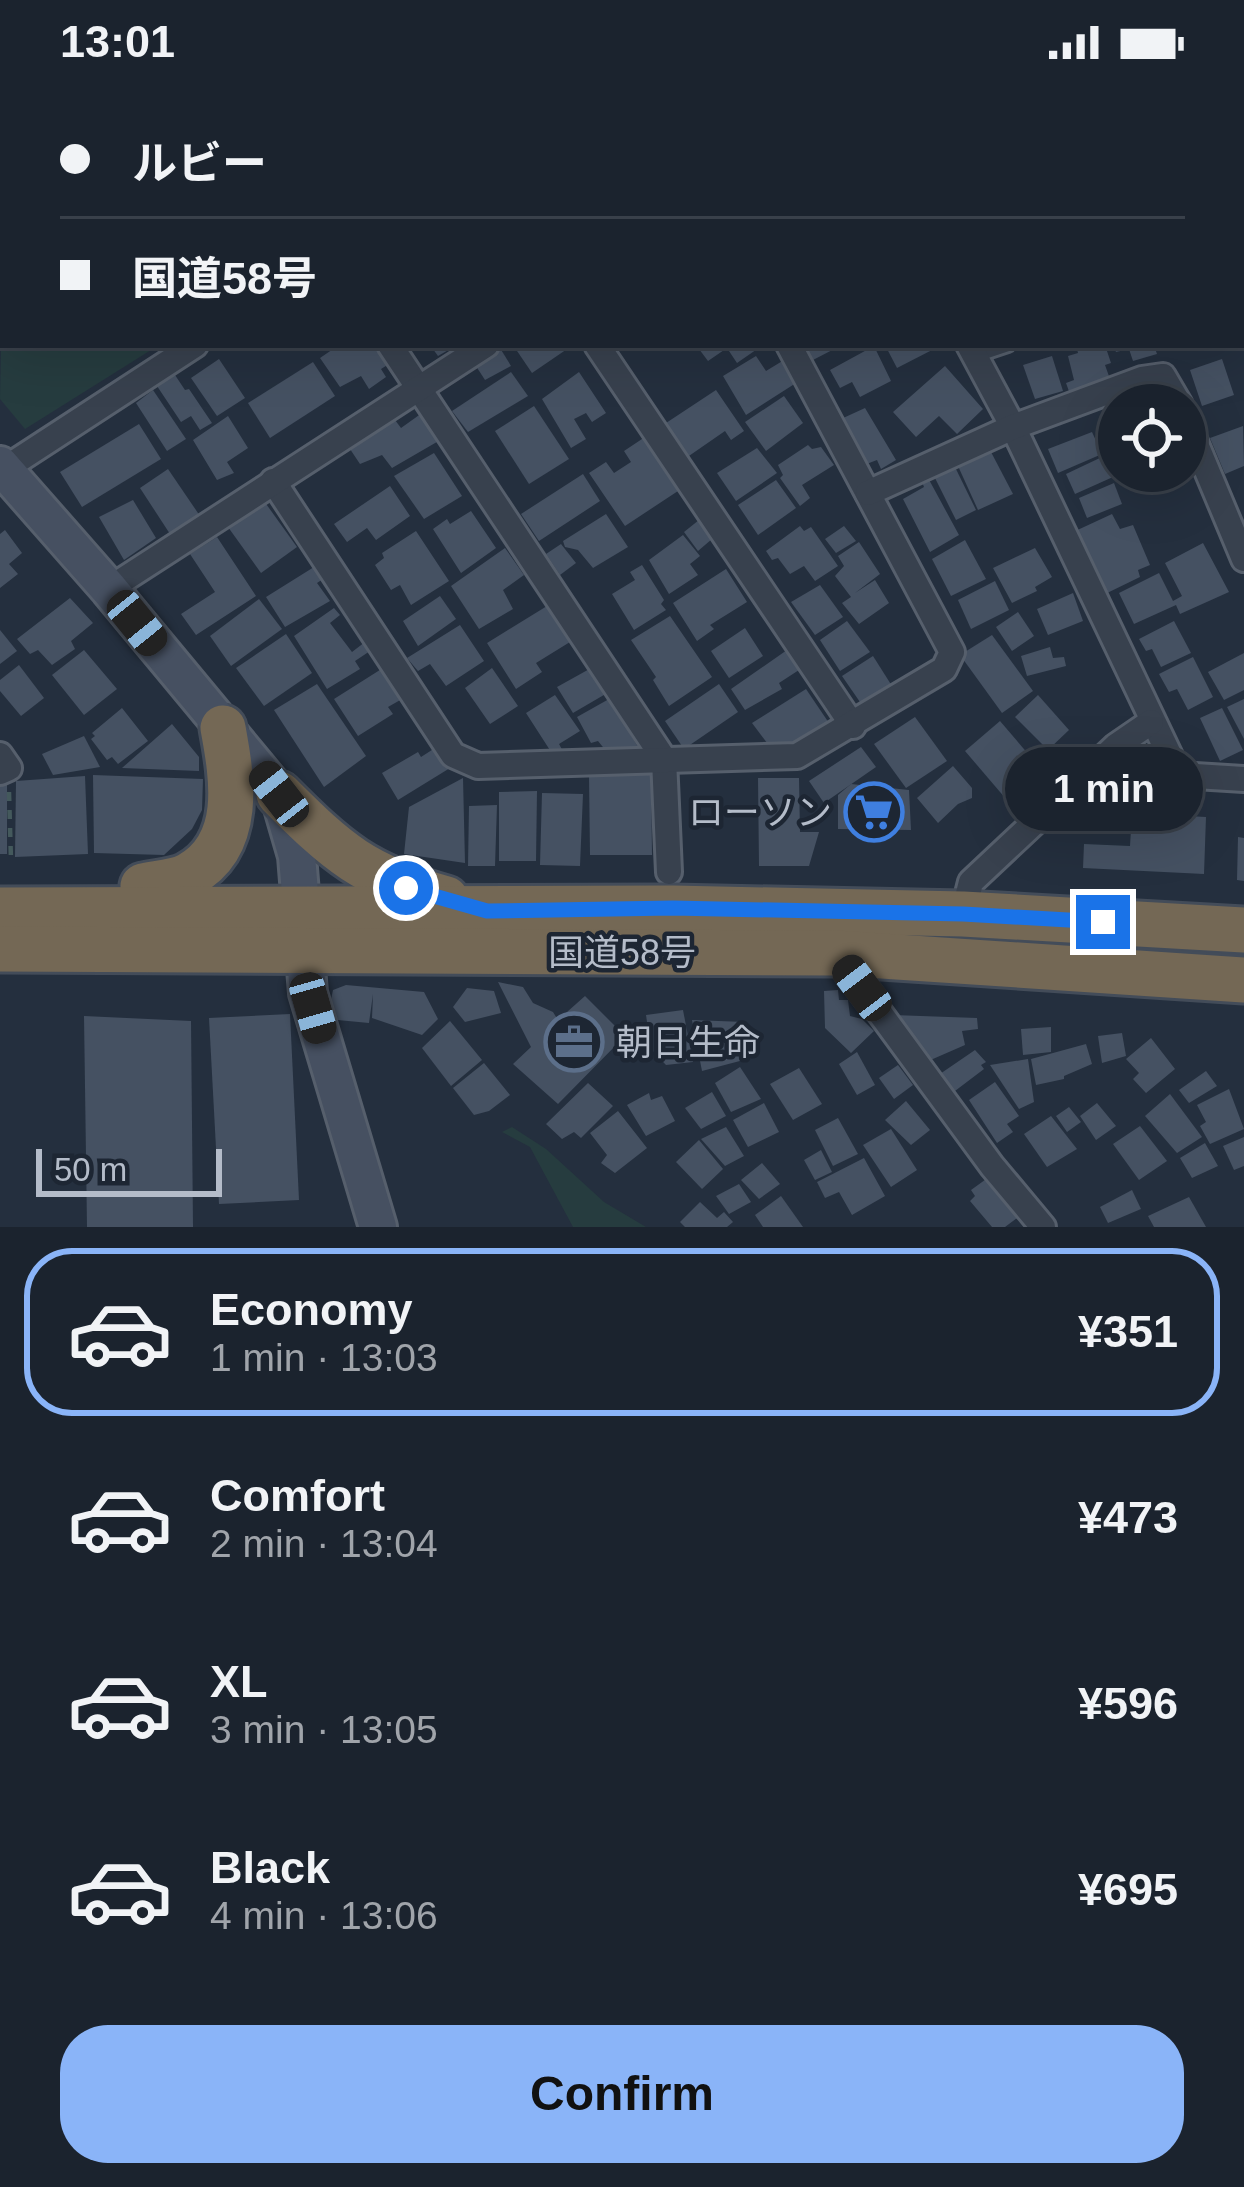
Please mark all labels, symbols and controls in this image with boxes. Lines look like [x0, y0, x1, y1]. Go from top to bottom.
text: 13:01 [60, 16, 175, 67]
text: ルビー [132, 138, 267, 189]
text: 国道58号 [132, 253, 317, 304]
map controls [1098, 384, 1206, 492]
button: locate [1098, 384, 1206, 492]
car [100, 584, 174, 662]
callout: 1 min [1004, 748, 1202, 832]
car [243, 755, 315, 833]
text: 1 min [1053, 767, 1155, 810]
supermarket icon: ローソン [843, 781, 905, 843]
place label: ローソン [688, 792, 832, 833]
route start [379, 861, 433, 915]
route end [1076, 895, 1130, 949]
street label: 国道58号 [548, 932, 696, 973]
car [826, 948, 898, 1028]
car [286, 968, 340, 1048]
office icon: 朝日生命 [543, 1011, 605, 1073]
place label: 朝日生命 [616, 1022, 760, 1063]
scale bar [36, 1143, 222, 1196]
text: 50 m [54, 1151, 127, 1188]
icon: car [66, 1278, 174, 1386]
text: Economy [210, 1284, 413, 1335]
text: ¥351 [1078, 1306, 1178, 1357]
text: 1 min · 13:03 [210, 1336, 438, 1379]
icon: car [66, 1464, 174, 1572]
text: Comfort [210, 1470, 385, 1521]
text: ¥473 [1078, 1492, 1178, 1543]
text: 2 min · 13:04 [210, 1522, 438, 1565]
icon: car [66, 1650, 174, 1758]
text: XL [210, 1656, 268, 1707]
text: ¥596 [1078, 1678, 1178, 1729]
text: 3 min · 13:05 [210, 1708, 438, 1751]
icon: car [66, 1836, 174, 1944]
text: Black [210, 1842, 330, 1893]
text: ¥695 [1078, 1864, 1178, 1915]
text: 4 min · 13:06 [210, 1894, 438, 1937]
button: Confirm [60, 2025, 1184, 2163]

